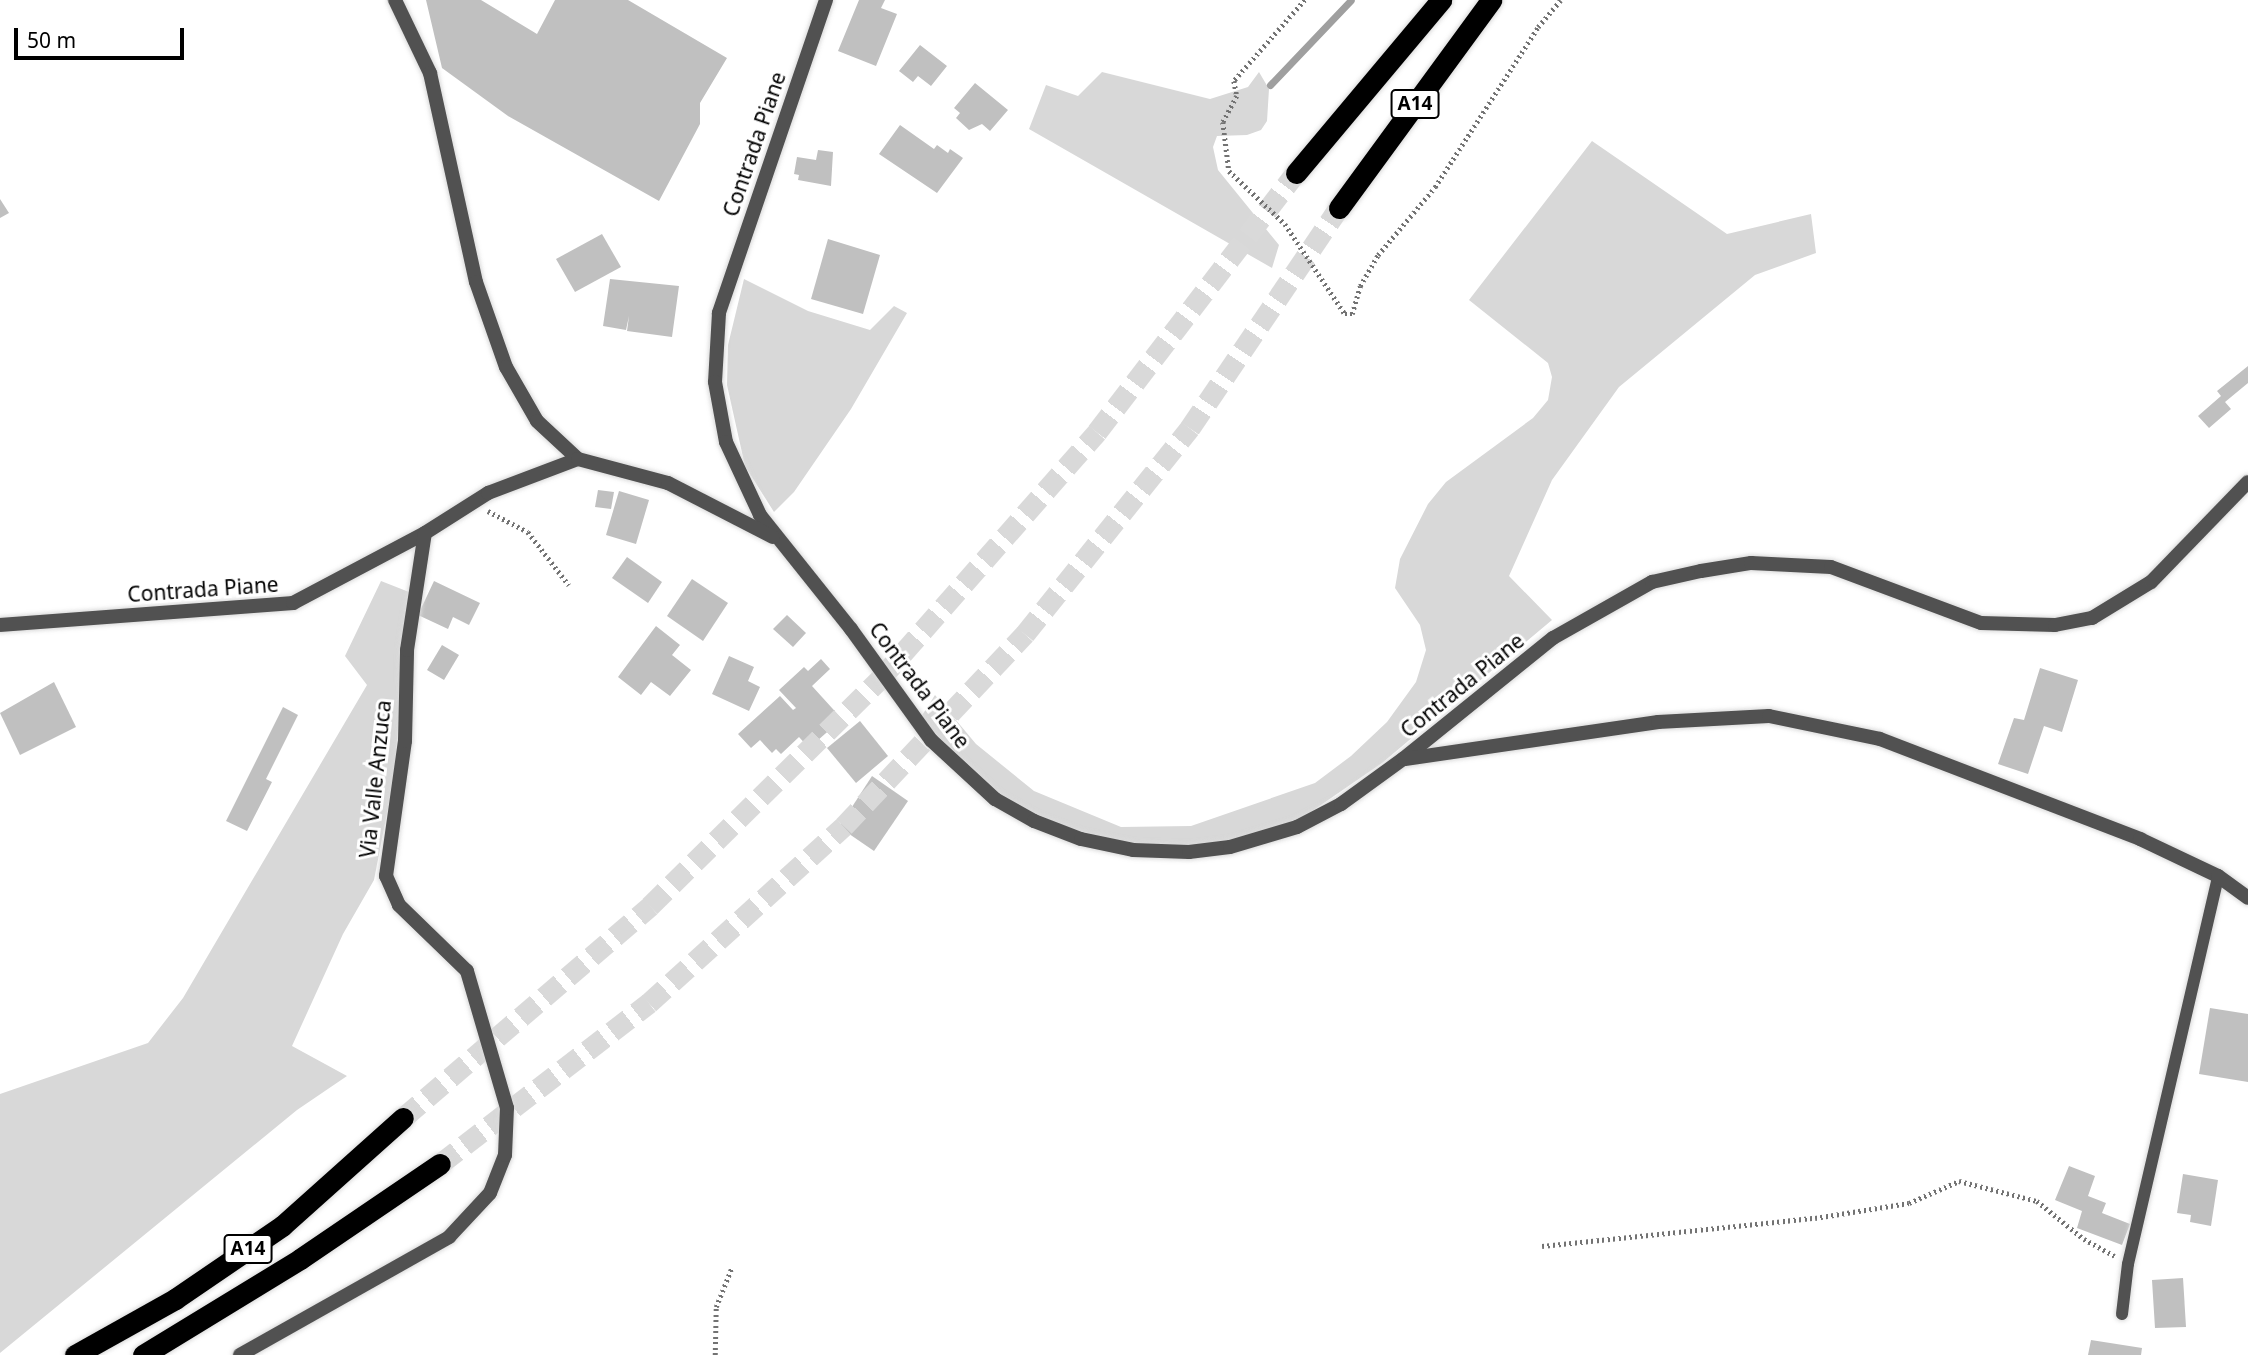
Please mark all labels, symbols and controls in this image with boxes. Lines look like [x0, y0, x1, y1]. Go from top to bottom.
scale bar [18, 14, 187, 58]
text: 50 m [27, 26, 76, 54]
street label: Contrada Piane [717, 68, 791, 220]
road number: A14 [1390, 88, 1440, 120]
street label: Contrada Piane [127, 571, 279, 607]
street label: Contrada Piane [864, 617, 976, 753]
street label: Contrada Piane [1395, 628, 1529, 742]
street label: Via Valle Anzuca [354, 699, 396, 859]
road number: A14 [224, 1233, 272, 1264]

